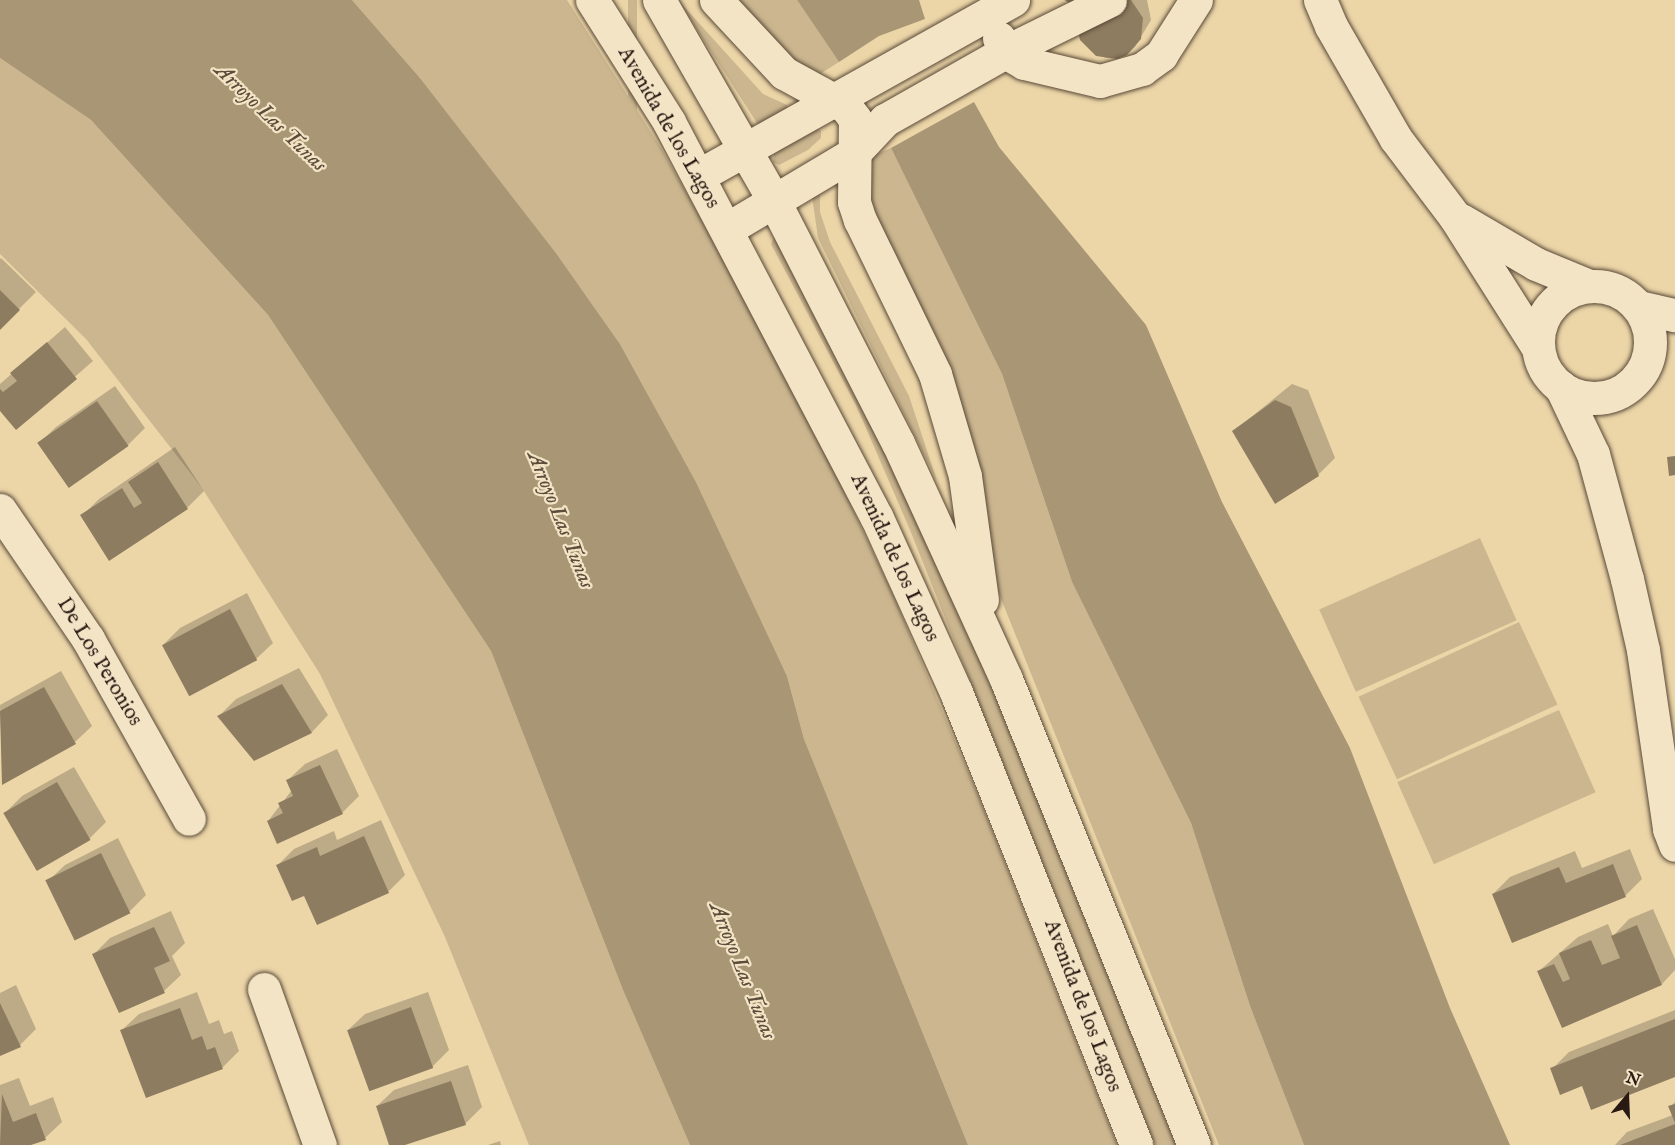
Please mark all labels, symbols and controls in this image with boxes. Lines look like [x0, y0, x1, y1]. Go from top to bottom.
street label: Avenida de los Lagos [611, 43, 725, 213]
water label: Arroyo Las Tunas [208, 58, 332, 178]
water label: Arroyo Las Tunas [520, 447, 600, 593]
street label: Avenida de los Lagos [844, 470, 944, 646]
street label: De Los Peronios [51, 593, 147, 731]
water label: Arroyo Las Tunas [702, 898, 782, 1044]
street label: Avenida de los Lagos [1038, 916, 1126, 1096]
north arrow [1597, 1067, 1657, 1127]
text: N [1623, 1068, 1643, 1092]

